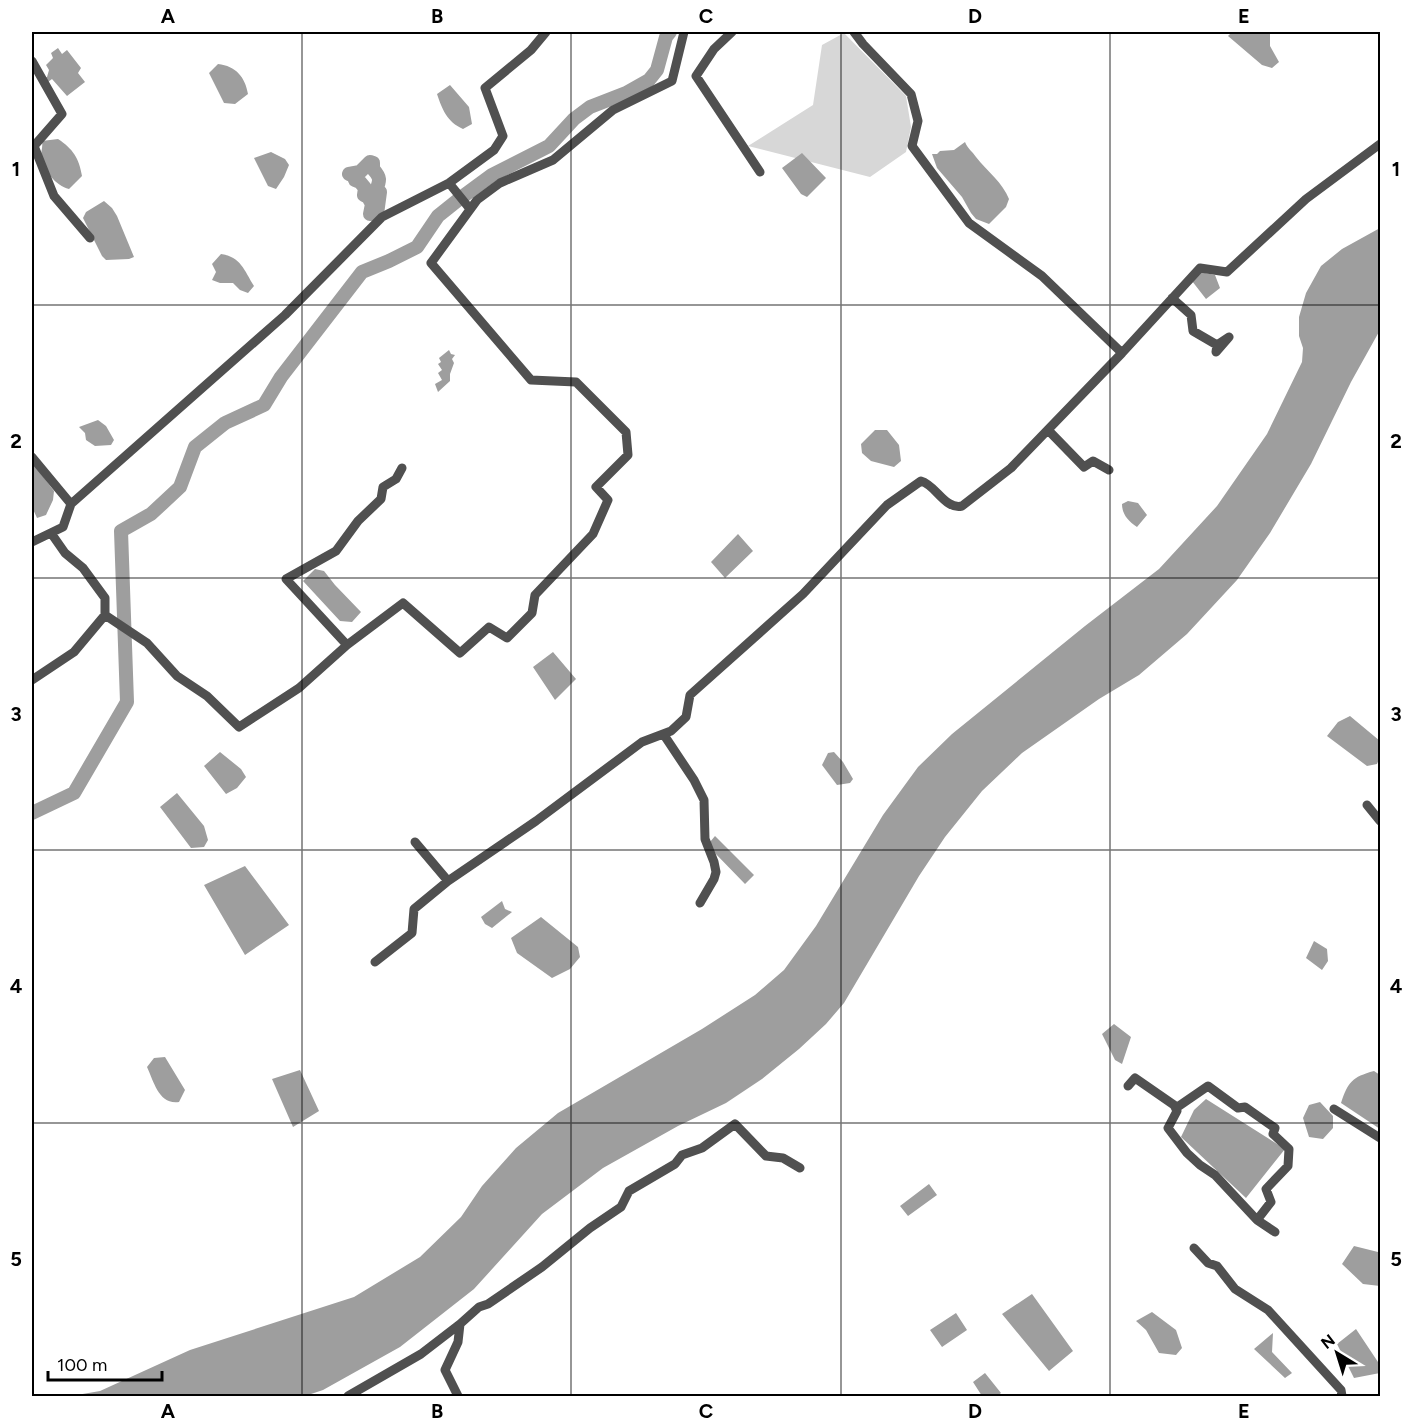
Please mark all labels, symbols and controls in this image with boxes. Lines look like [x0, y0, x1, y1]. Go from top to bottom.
text: A [161, 4, 176, 28]
text: B [431, 4, 443, 28]
text: C [699, 4, 713, 28]
text: D [968, 4, 982, 28]
text: E [1238, 4, 1250, 28]
text: 1 [12, 157, 20, 181]
text: 1 [1392, 157, 1400, 181]
text: 2 [10, 429, 22, 453]
text: 2 [1390, 429, 1402, 453]
text: 3 [10, 702, 22, 726]
text: 3 [1390, 702, 1402, 726]
text: 4 [10, 974, 23, 998]
text: 4 [1390, 974, 1403, 998]
text: 5 [10, 1247, 22, 1271]
text: 5 [1390, 1247, 1402, 1271]
north arrow [1307, 1323, 1367, 1383]
text: N [1317, 1330, 1339, 1353]
scale bar [48, 1344, 162, 1382]
text: 100 m [57, 1354, 107, 1376]
text: A [161, 1399, 176, 1423]
text: B [431, 1399, 443, 1423]
text: C [699, 1399, 713, 1423]
text: D [968, 1399, 982, 1423]
text: E [1238, 1399, 1250, 1423]

